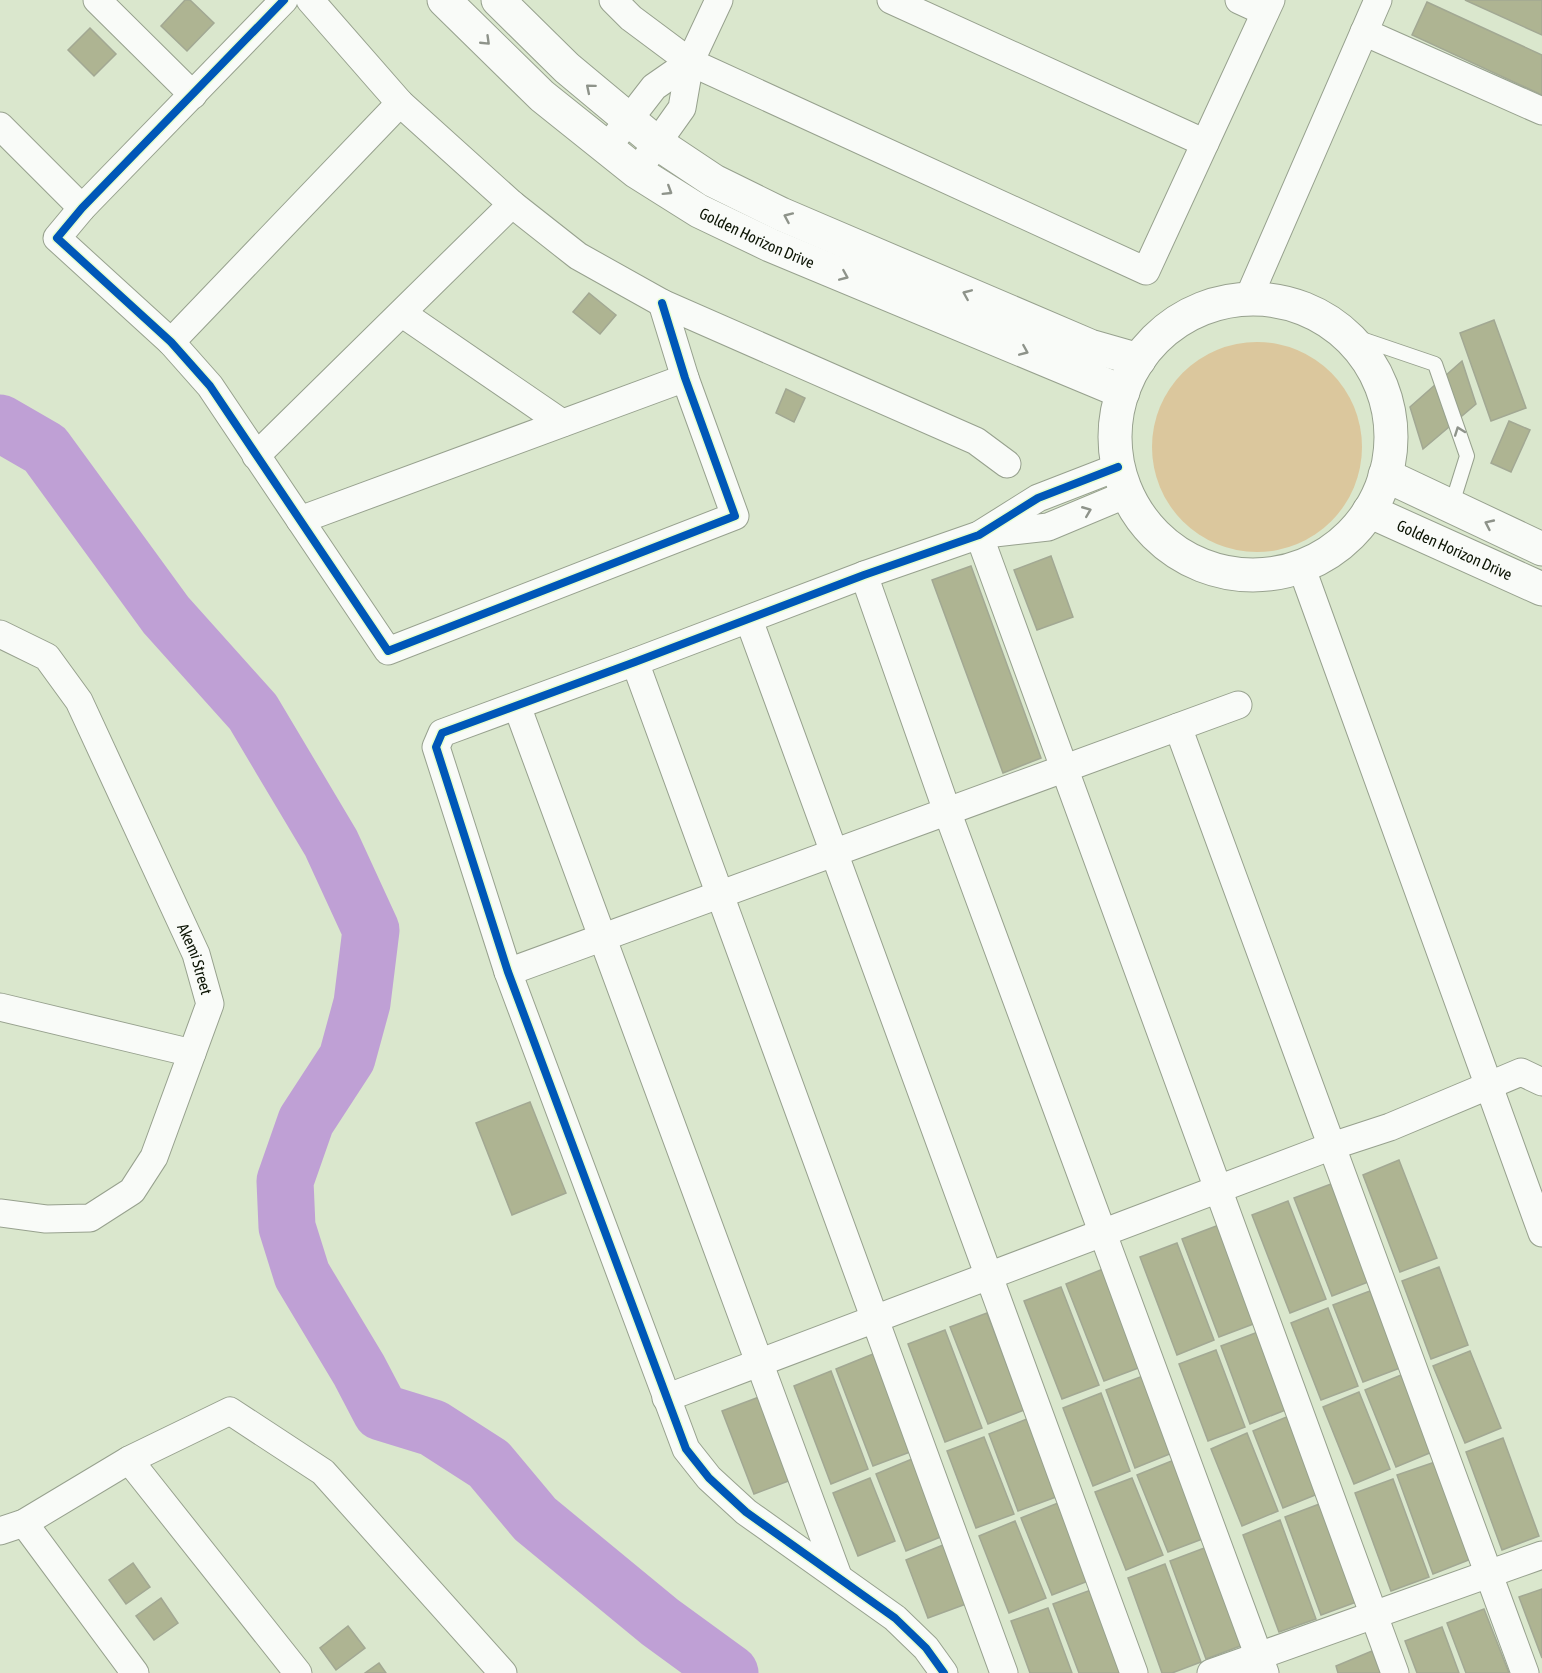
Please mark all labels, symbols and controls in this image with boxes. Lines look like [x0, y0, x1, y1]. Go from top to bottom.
one-way arrow [479, 34, 489, 45]
one-way arrow [586, 84, 597, 95]
one-way arrow [662, 184, 672, 196]
street label: Golden Horizon Drive [697, 204, 817, 272]
one-way arrow [783, 212, 794, 224]
one-way arrow [837, 269, 848, 281]
one-way arrow [963, 289, 974, 301]
one-way arrow [1017, 344, 1028, 356]
one-way arrow [1453, 426, 1466, 437]
one-way arrow [1081, 506, 1092, 518]
street label: Golden Horizon Drive [1394, 516, 1515, 583]
one-way arrow [1484, 520, 1495, 532]
street label: Akemi Street [174, 921, 216, 997]

